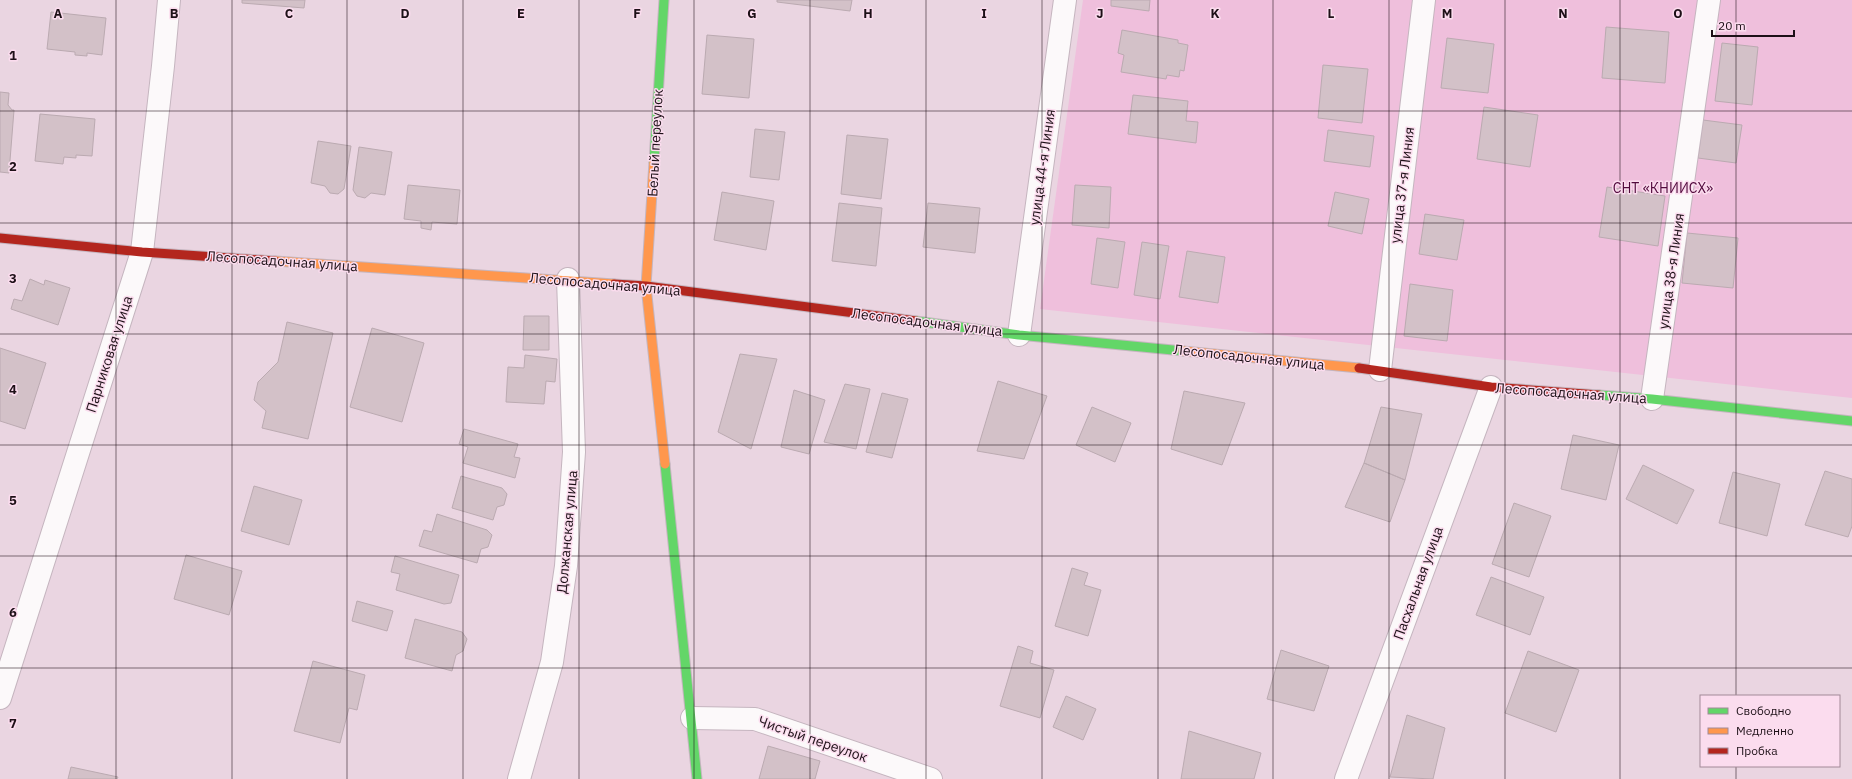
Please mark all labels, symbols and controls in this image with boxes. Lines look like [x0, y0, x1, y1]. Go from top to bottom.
text: A [54, 5, 63, 22]
text: B [170, 5, 179, 22]
text: C [285, 5, 294, 22]
text: D [400, 5, 410, 22]
text: E [517, 5, 525, 22]
text: F [633, 5, 641, 22]
text: G [747, 5, 757, 22]
text: H [863, 5, 873, 22]
text: I [981, 5, 987, 22]
text: J [1096, 5, 1104, 22]
text: K [1210, 5, 1220, 22]
text: L [1328, 5, 1335, 22]
text: M [1442, 5, 1452, 22]
text: N [1558, 5, 1568, 22]
text: O [1673, 5, 1683, 22]
scale bar [1712, 12, 1794, 38]
text: 20 m [1718, 18, 1746, 33]
text: 1 [9, 47, 17, 64]
street label: Белый переулок [643, 88, 667, 197]
street label: улица 44-я Линия [1025, 108, 1059, 226]
street label: улица 37-я Линия [1386, 126, 1418, 244]
text: 2 [9, 158, 17, 175]
park label: СНТ «КНИИСХ» [1613, 179, 1713, 197]
street label: улица 38-я Линия [1654, 212, 1688, 330]
street label: Лесопосадочная улица [206, 247, 359, 275]
street label: Лесопосадочная улица [529, 268, 682, 300]
text: 3 [9, 270, 17, 287]
street label: Парниковая улица [82, 293, 137, 415]
street label: Лесопосадочная улица [851, 304, 1004, 340]
street label: Лесопосадочная улица [1173, 340, 1326, 374]
street label: Лесопосадочная улица [1495, 379, 1648, 407]
text: 4 [9, 381, 17, 398]
street label: Должанская улица [553, 469, 581, 594]
text: 5 [9, 492, 17, 509]
street label: Пасхальная улица [1389, 523, 1447, 642]
text: 6 [9, 604, 17, 621]
legend [1700, 695, 1840, 767]
text: Свободно [1736, 703, 1792, 718]
street label: Чистый переулок [756, 712, 870, 766]
text: 7 [9, 715, 17, 732]
text: Медленно [1736, 723, 1794, 738]
text: Пробка [1736, 743, 1778, 758]

